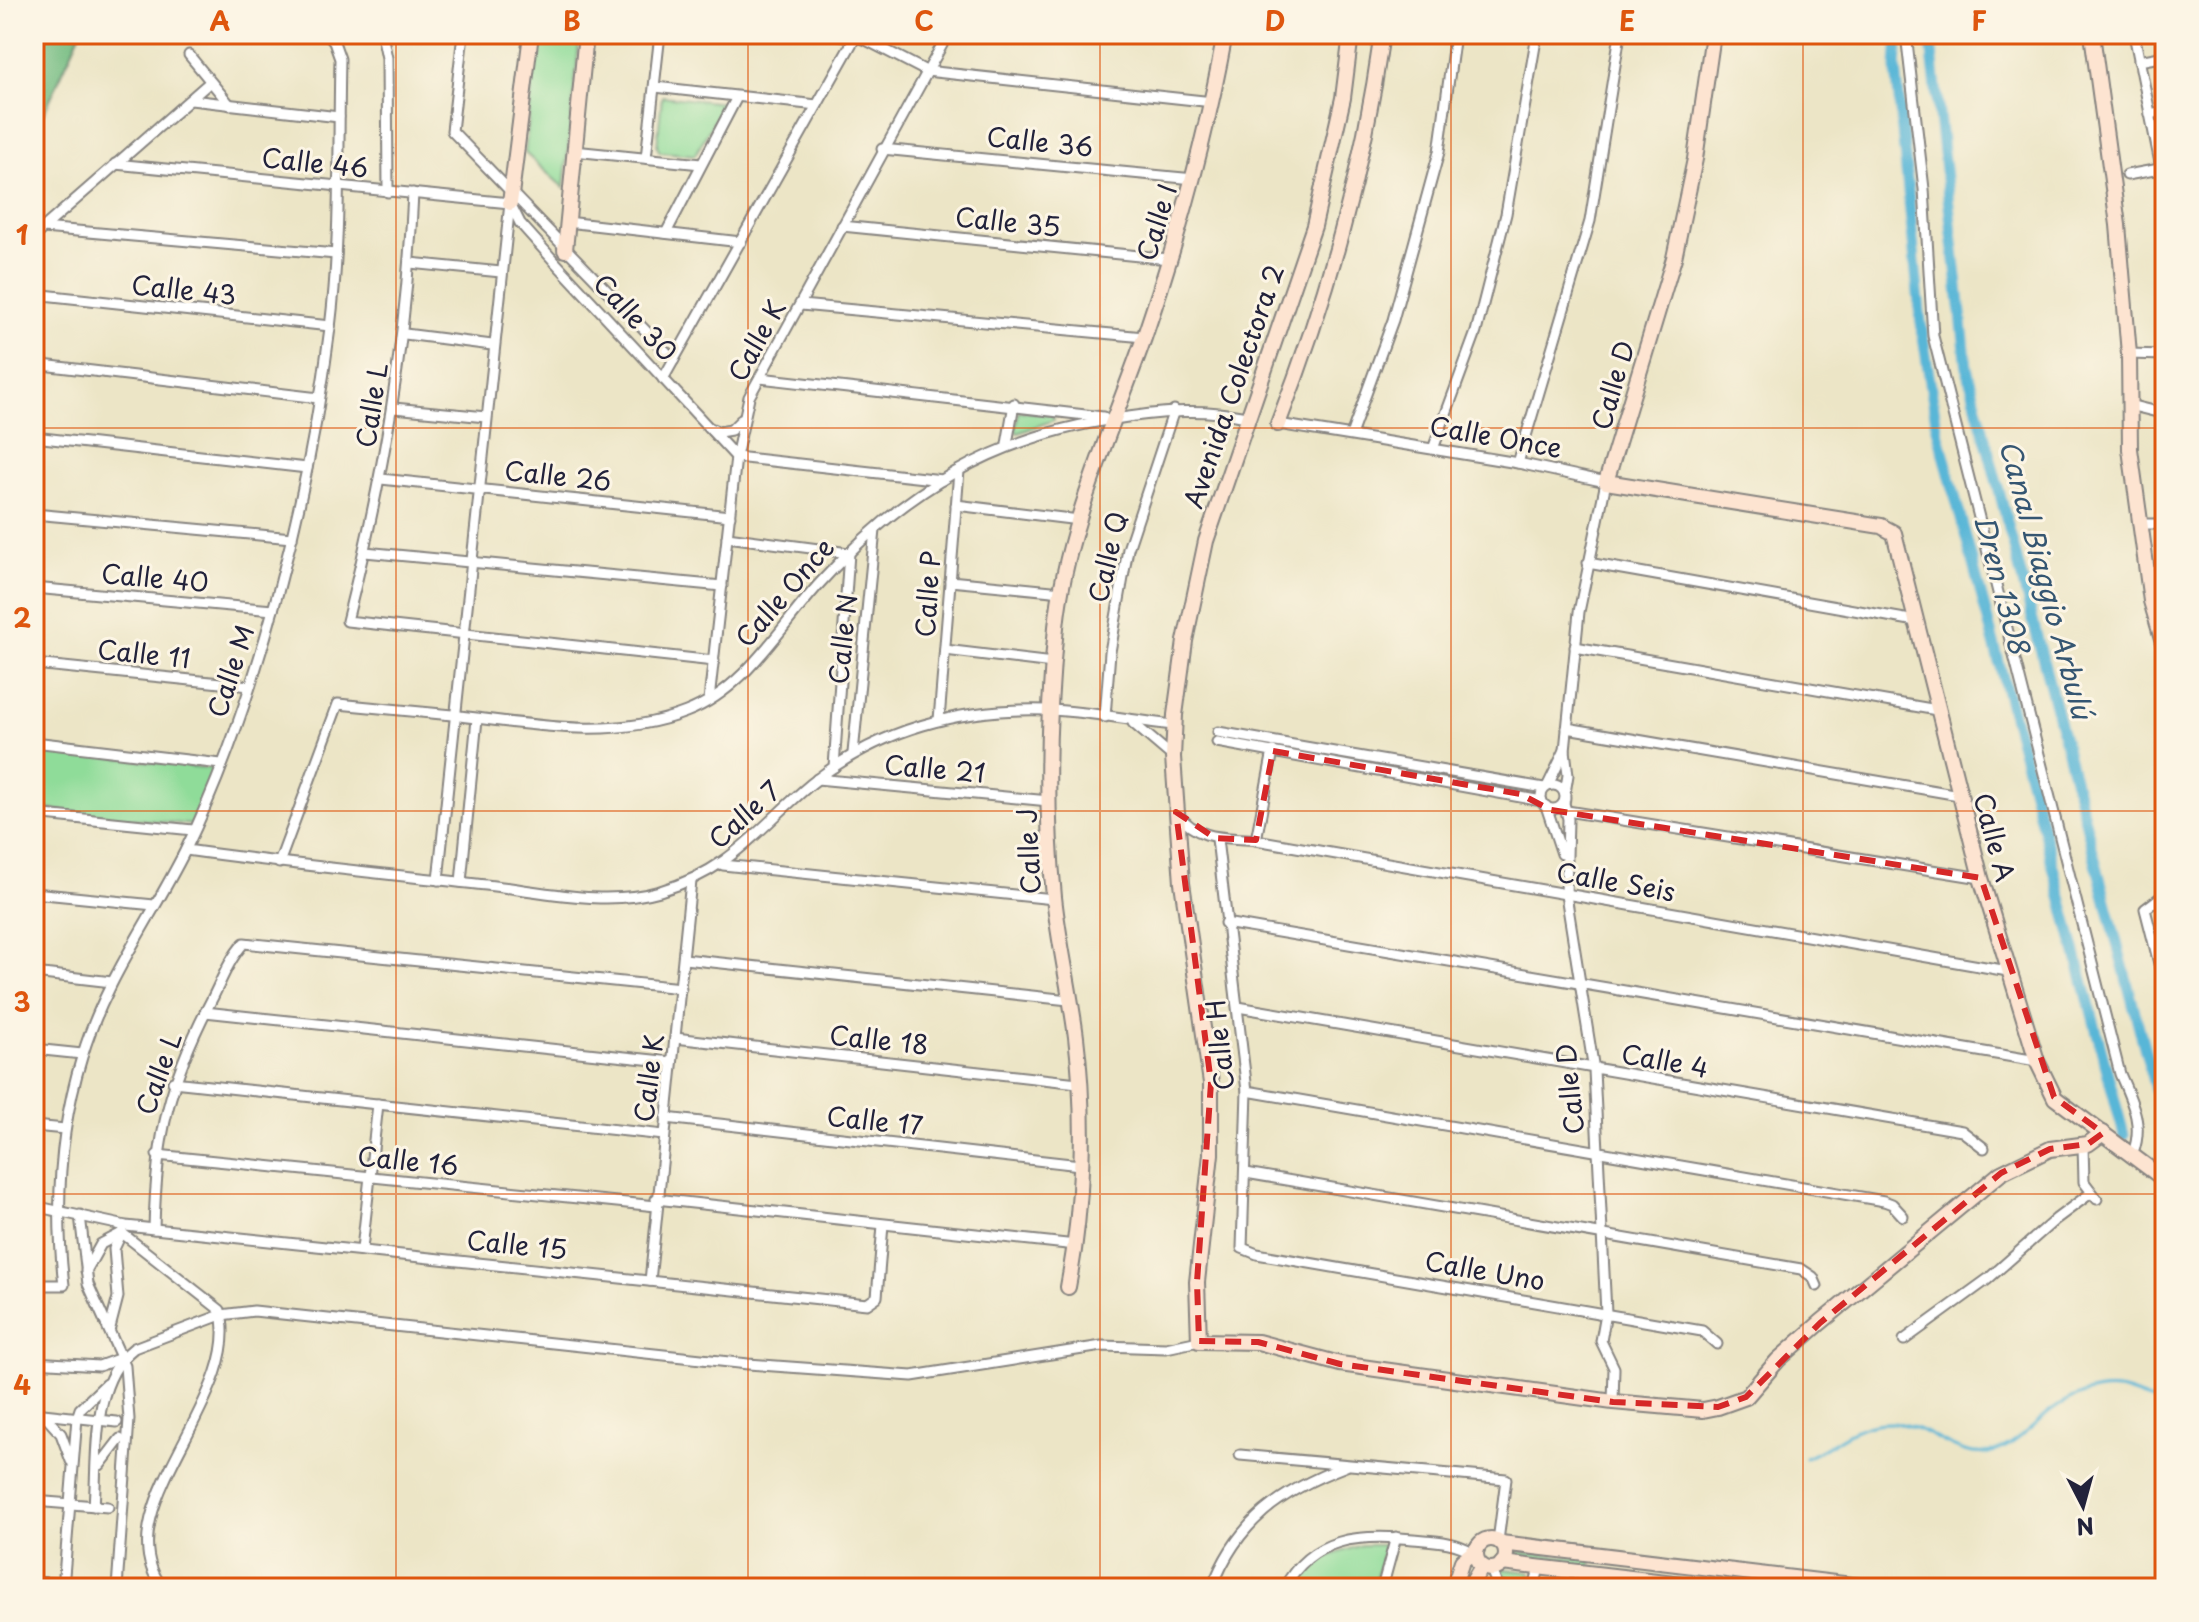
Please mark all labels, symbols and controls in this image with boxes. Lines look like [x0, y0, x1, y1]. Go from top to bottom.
text: A [210, 1, 230, 40]
text: B [563, 1, 581, 40]
text: C [914, 1, 934, 40]
text: D [1265, 1, 1285, 40]
text: E [1619, 1, 1635, 40]
text: F [1971, 1, 1987, 40]
street label: Calle 36 [985, 116, 1095, 166]
street label: Calle 46 [260, 137, 370, 187]
street label: Calle I [1126, 179, 1186, 265]
street label: Calle 35 [953, 196, 1063, 246]
text: 1 [16, 215, 28, 254]
street label: Avenida Colectora 2 [1173, 259, 1293, 513]
street label: Calle 43 [130, 264, 238, 314]
street label: Calle 30 [585, 264, 687, 370]
street label: Calle K [717, 292, 795, 388]
street label: Calle D [1581, 336, 1643, 434]
street label: Calle L [345, 360, 397, 450]
street label: Calle Once [1427, 405, 1565, 467]
water label: Canal Biaggio Arbulú [1989, 435, 2106, 725]
street label: Calle 26 [503, 450, 613, 500]
street label: Calle Q [1078, 508, 1136, 606]
water label: Dren 1308 [1964, 510, 2043, 661]
street label: Calle Once [725, 529, 843, 655]
street label: Calle P [905, 549, 949, 639]
street label: Calle 40 [100, 553, 210, 601]
street label: Calle N [818, 592, 866, 686]
text: 2 [13, 598, 31, 637]
street label: Calle M [197, 620, 263, 722]
street label: Calle 11 [96, 629, 192, 677]
street label: Calle 21 [883, 744, 987, 792]
street label: Calle 7 [699, 771, 789, 857]
street label: Calle A [1964, 788, 2026, 886]
street label: Calle J [1006, 807, 1050, 895]
street label: Calle Seis [1554, 851, 1678, 911]
text: 3 [13, 982, 31, 1021]
street label: Calle H [1195, 998, 1243, 1092]
street label: Calle 18 [828, 1014, 930, 1064]
street label: Calle L [125, 1026, 191, 1120]
street label: Calle K [623, 1032, 673, 1124]
street label: Calle 4 [1618, 1033, 1712, 1087]
street label: Calle D [1545, 1042, 1593, 1136]
street label: Calle 17 [825, 1096, 925, 1144]
street label: Calle 16 [356, 1135, 460, 1185]
street label: Calle 15 [465, 1219, 569, 1269]
street label: Calle Uno [1422, 1240, 1548, 1300]
text: 4 [13, 1365, 31, 1404]
north arrow [2043, 1466, 2123, 1546]
text: N [2075, 1510, 2096, 1545]

